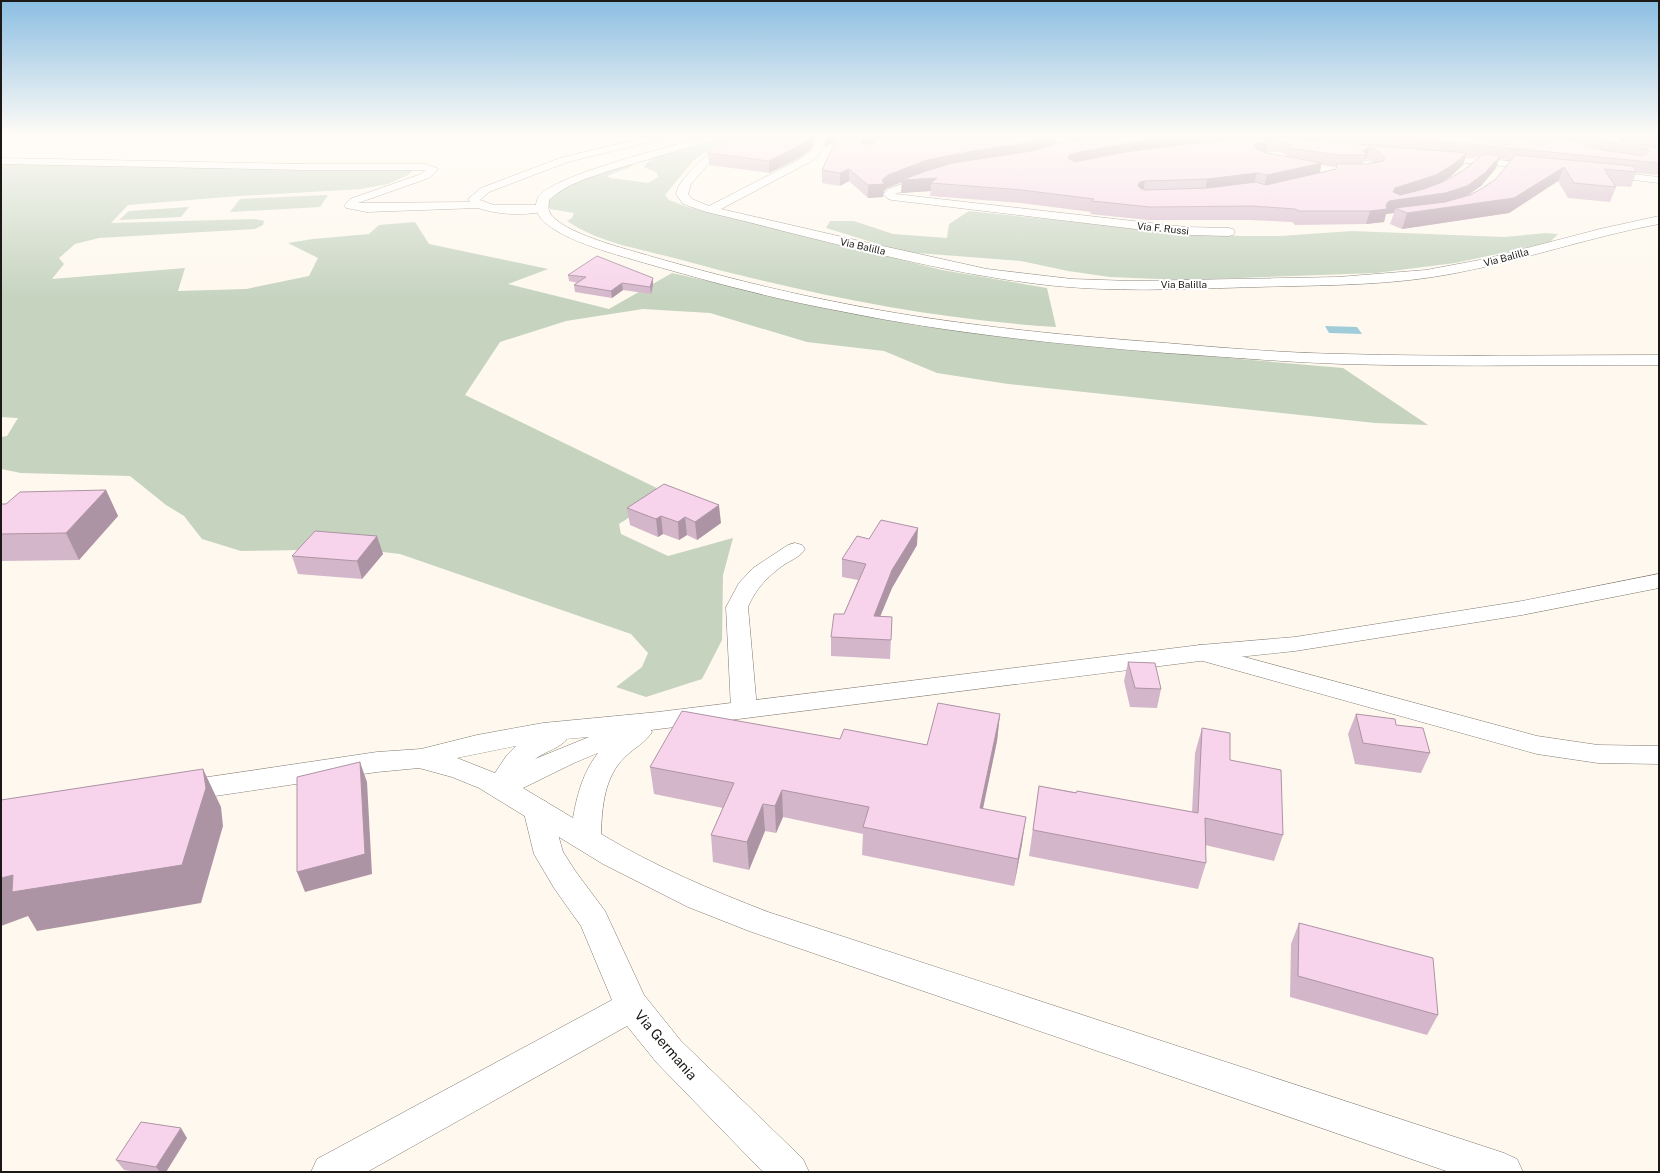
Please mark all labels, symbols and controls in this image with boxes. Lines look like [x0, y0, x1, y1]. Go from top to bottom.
street label: Via F. Russi [1136, 219, 1190, 237]
street label: Via Balilla [839, 235, 887, 257]
street label: Via Balilla [1482, 245, 1530, 269]
street label: Via Balilla [1161, 278, 1207, 290]
street label: Via Germania [631, 1007, 701, 1083]

